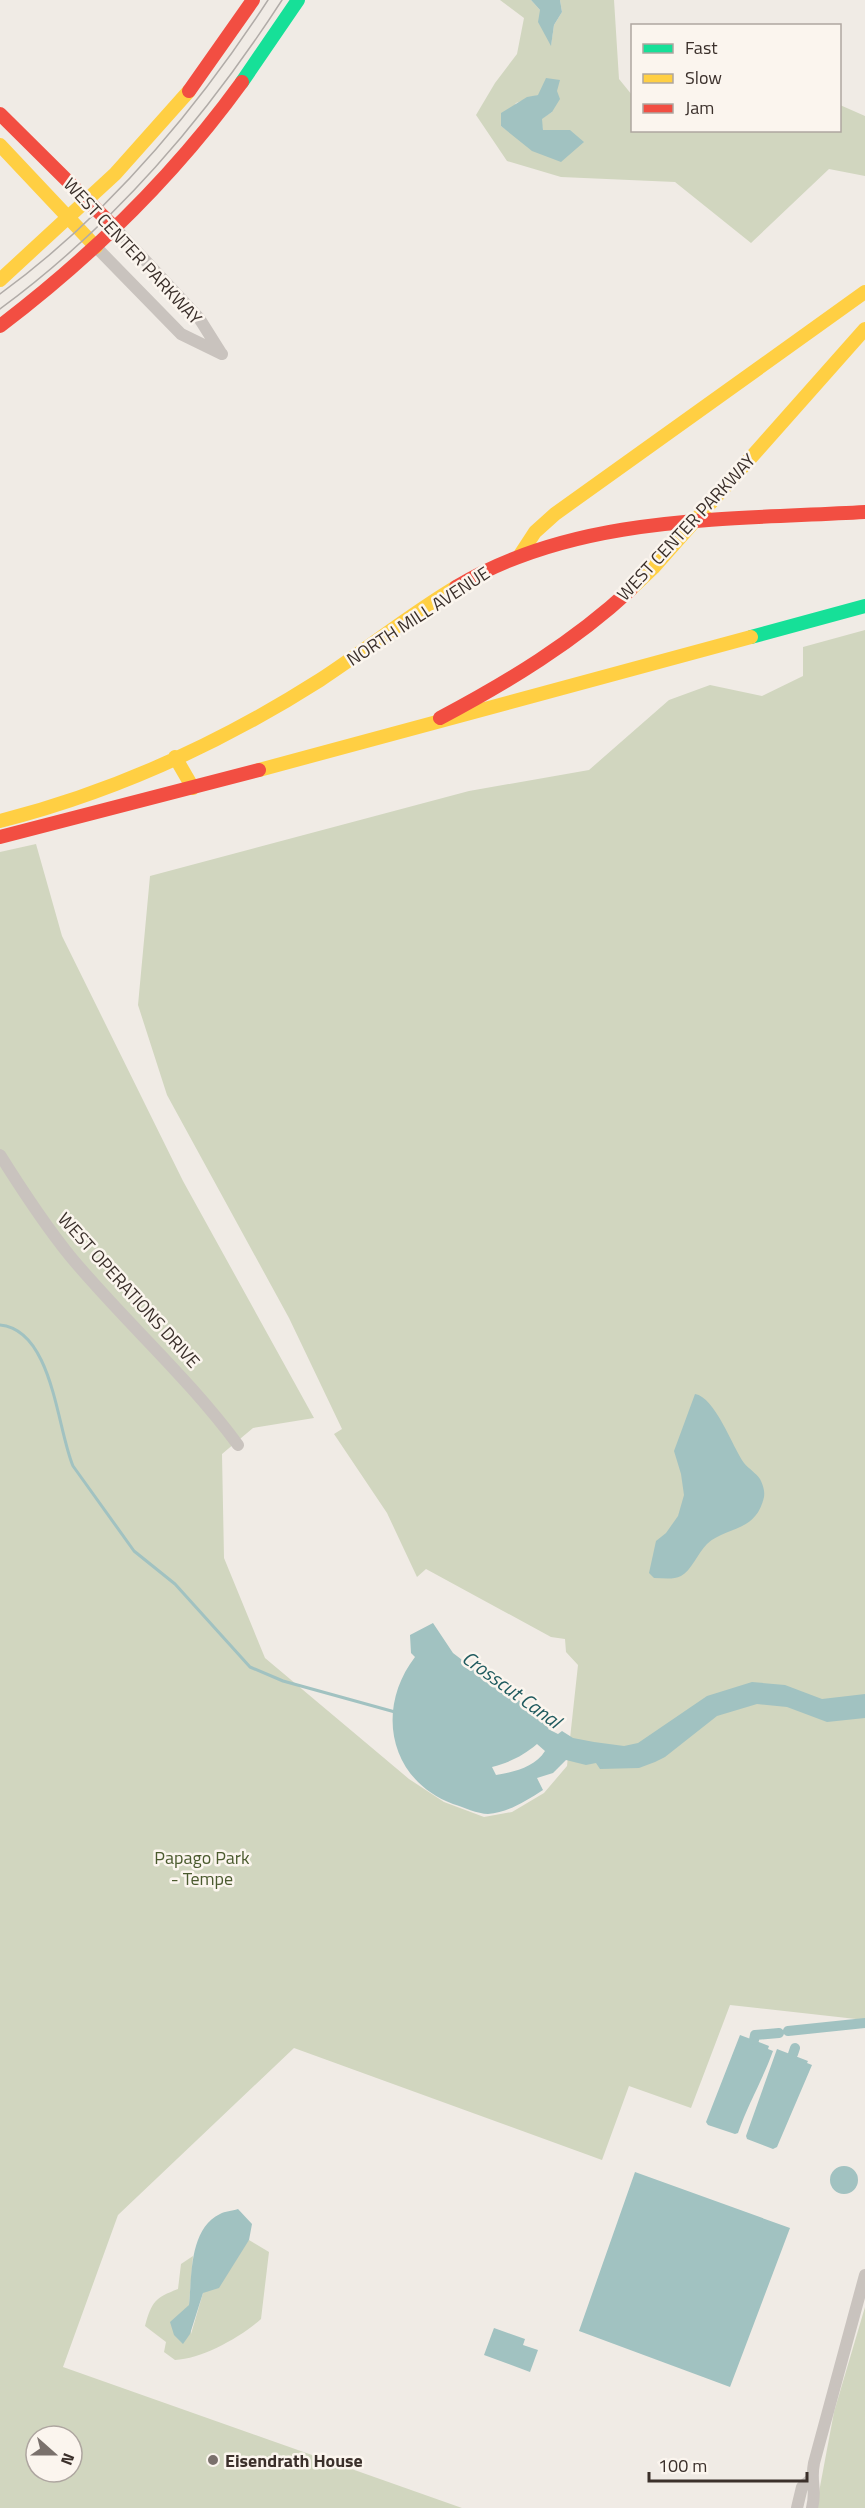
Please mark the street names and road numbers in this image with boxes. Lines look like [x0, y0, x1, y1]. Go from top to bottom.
street label: WEST CENTER PARKWAY [57, 171, 209, 331]
street label: WEST CENTER PARKWAY [610, 447, 762, 607]
street label: NORTH MILL AVENUE [341, 560, 495, 672]
street label: WEST OPERATIONS DRIVE [52, 1206, 207, 1374]

